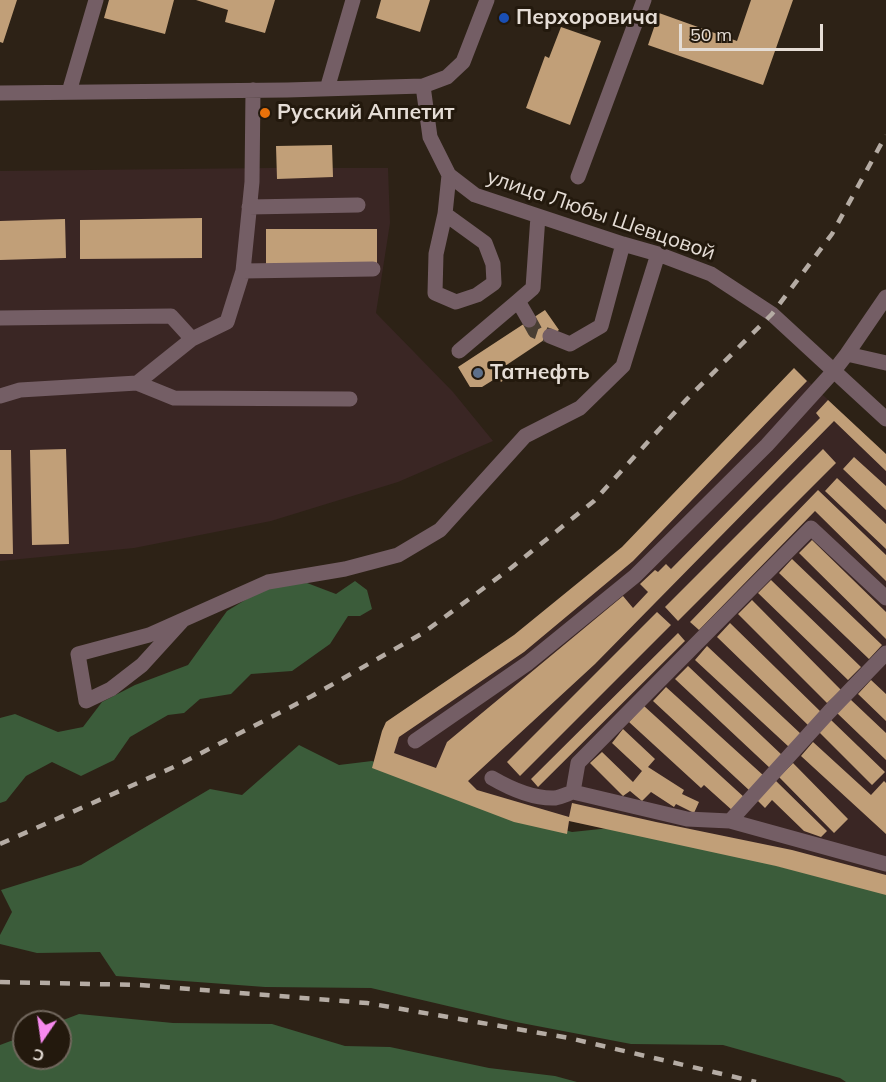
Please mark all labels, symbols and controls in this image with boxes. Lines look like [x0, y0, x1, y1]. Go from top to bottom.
place label: Перхоровича [516, 5, 658, 31]
marker: Перхоровича [497, 11, 511, 25]
scale bar [682, 12, 826, 50]
text: 50 m [690, 23, 732, 46]
place label: Русский Аппетит [277, 100, 454, 126]
marker: Русский Аппетит [258, 106, 272, 120]
street label: улица Любы Шевцовой [483, 164, 719, 266]
place label: Татнефть [490, 360, 590, 386]
marker: Татнефть [471, 366, 485, 380]
north arrow [12, 1010, 72, 1070]
text: С [31, 1045, 46, 1067]

